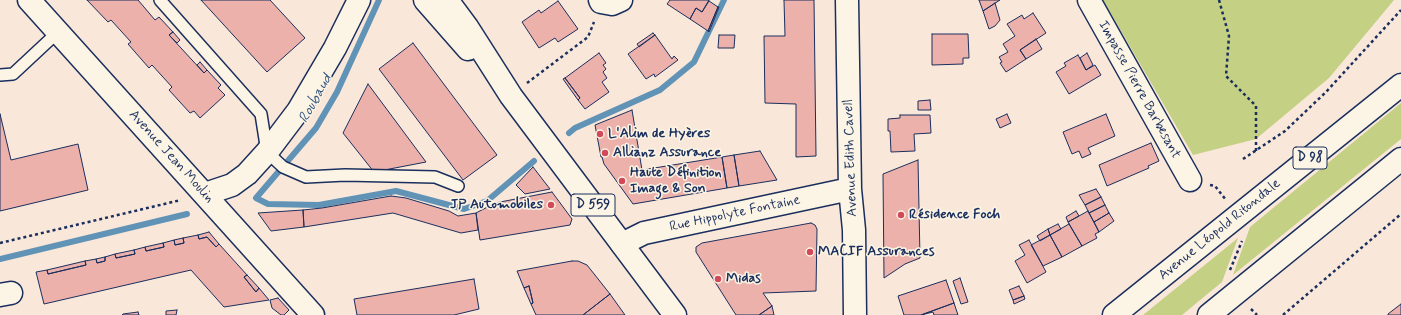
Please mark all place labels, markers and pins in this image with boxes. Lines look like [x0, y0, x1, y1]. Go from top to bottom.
place label: L'Alim de Hyères [608, 126, 710, 142]
marker: L'Alim de Hyères [595, 129, 605, 139]
place label: Allianz Assurance [613, 145, 721, 161]
marker: Allianz Assurance [600, 148, 610, 158]
place label: Haute Définition Image & Son [630, 165, 722, 198]
marker: Haute Définition Image & Son [617, 176, 627, 186]
place label: JP Automobiles [450, 197, 543, 213]
marker: JP Automobiles [546, 200, 556, 210]
place label: Résidence Foch [909, 207, 1000, 223]
marker: Résidence Foch [896, 210, 906, 220]
place label: MACIF Assurances [818, 244, 934, 260]
marker: MACIF Assurances [805, 247, 815, 257]
place label: Midas [726, 271, 761, 287]
marker: Midas [713, 274, 723, 284]

